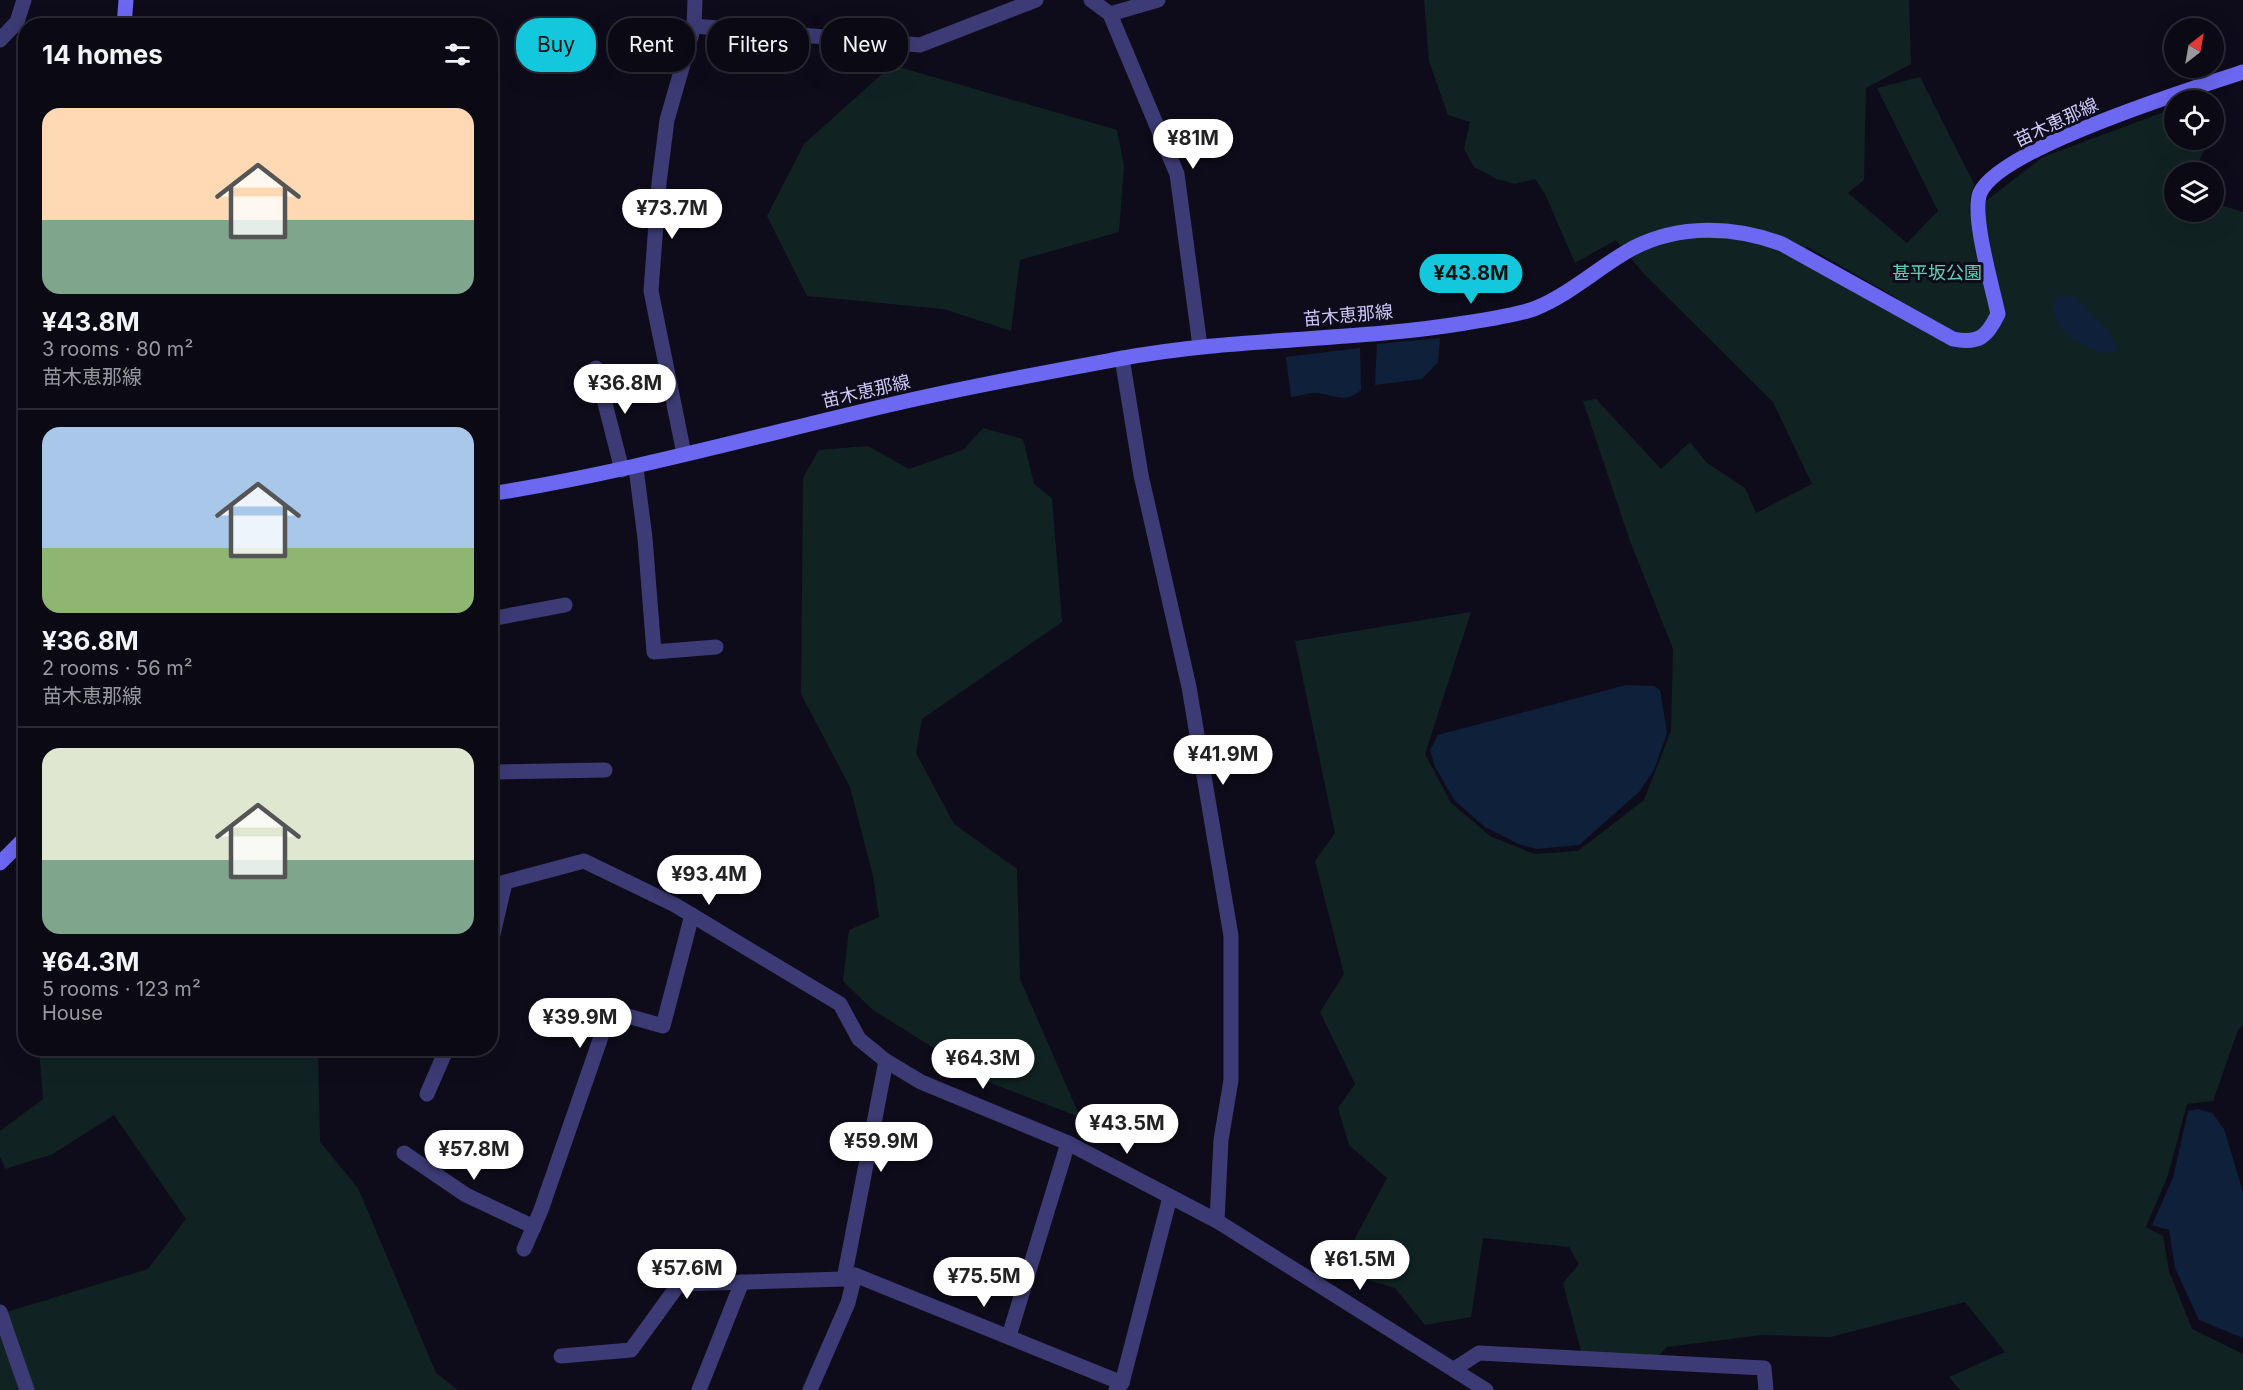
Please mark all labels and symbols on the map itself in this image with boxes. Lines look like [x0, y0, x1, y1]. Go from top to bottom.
north arrow [2164, 18, 2224, 78]
street label: 苗木恵那線 [2011, 93, 2101, 151]
pin: ¥81M [1157, 119, 1229, 170]
pin: ¥73.7M [623, 189, 721, 240]
pin: ¥43.8M [1422, 254, 1520, 305]
park label: 甚平坂公園 [1892, 262, 1982, 283]
street label: 苗木恵那線 [1302, 301, 1394, 329]
pin: ¥36.8M [576, 364, 674, 415]
street label: 苗木恵那線 [820, 371, 912, 411]
pin: ¥41.9M [1174, 735, 1272, 786]
pin: ¥93.4M [660, 855, 758, 906]
pin: ¥39.9M [531, 998, 629, 1049]
pin: ¥64.3M [934, 1039, 1032, 1090]
pin: ¥43.5M [1078, 1104, 1176, 1155]
pin: ¥59.9M [832, 1122, 930, 1173]
pin: ¥57.8M [425, 1130, 523, 1181]
pin: ¥61.5M [1311, 1240, 1409, 1291]
pin: ¥57.6M [638, 1249, 736, 1300]
pin: ¥75.5M [935, 1257, 1033, 1308]

